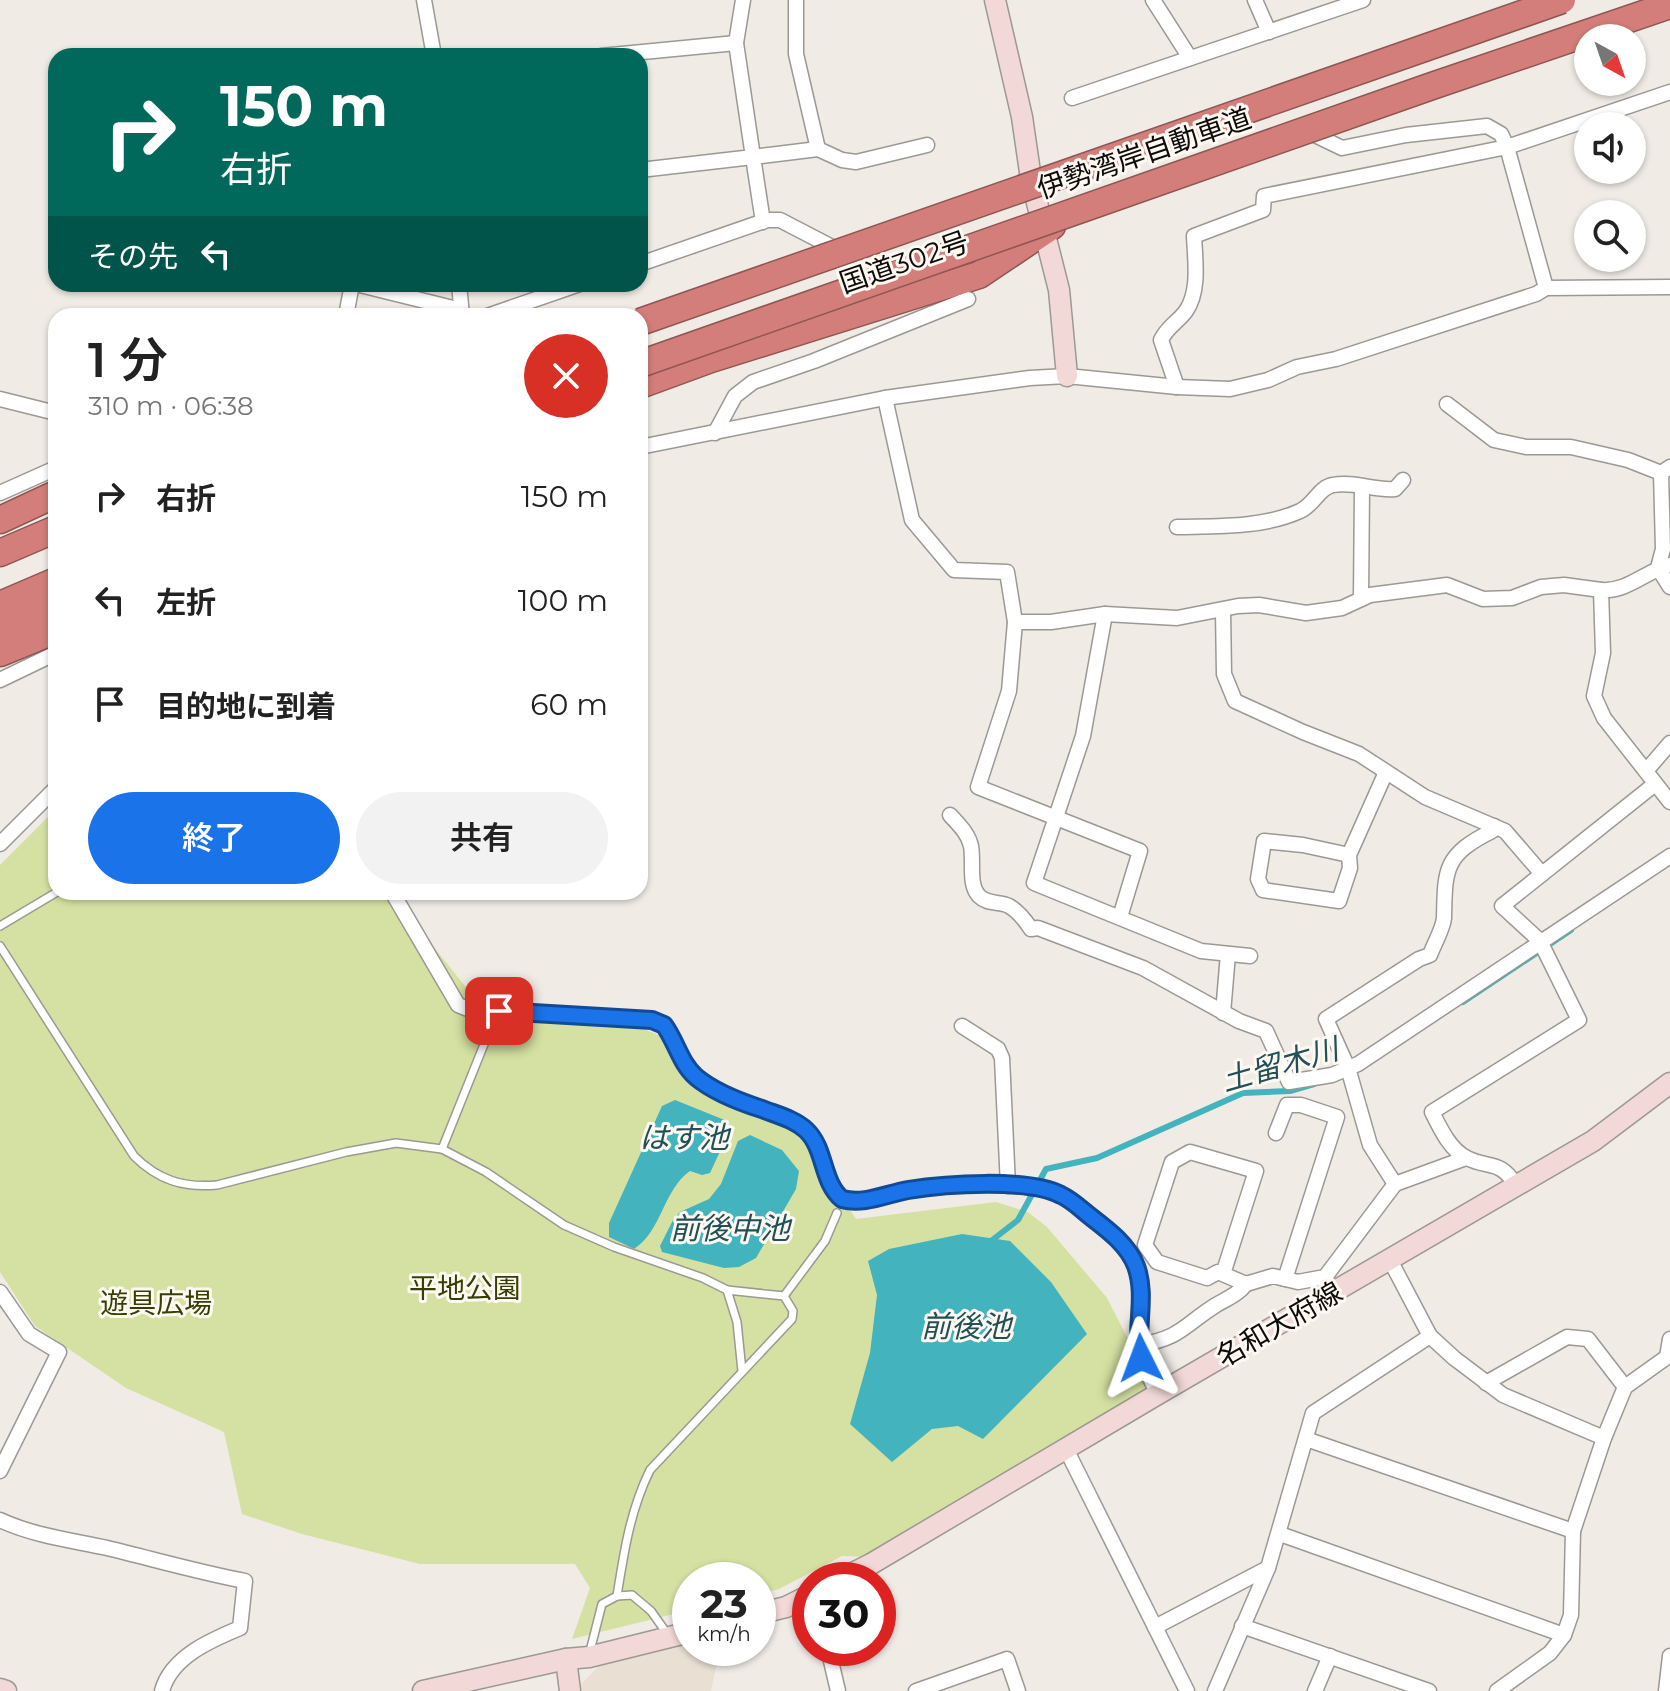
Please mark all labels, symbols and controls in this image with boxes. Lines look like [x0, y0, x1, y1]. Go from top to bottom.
north arrow [1574, 24, 1646, 96]
map controls [1574, 24, 1646, 272]
text: 150 m [220, 72, 388, 140]
icon: right [88, 80, 192, 184]
street label: 伊勢湾岸自動車道 [1033, 100, 1255, 206]
button: sound [1574, 112, 1646, 184]
text: 右折 [220, 147, 292, 191]
button: search [1574, 200, 1646, 272]
street label: 国道302号 [835, 224, 973, 300]
icon: left [194, 232, 238, 276]
text: その先 [88, 238, 178, 275]
text: 1 分 [88, 331, 168, 389]
button: close [524, 334, 608, 418]
text: 310 m · 06:38 [88, 390, 254, 422]
icon: right [88, 474, 132, 518]
text: 150 m [521, 478, 608, 515]
text: 右折 [156, 480, 216, 517]
icon: left [88, 578, 132, 622]
text: 100 m [518, 582, 608, 619]
text: 左折 [156, 584, 216, 621]
icon: arrive [88, 682, 132, 726]
text: 60 m [530, 686, 608, 723]
text: 目的地に到着 [156, 688, 336, 725]
button: 終了 [88, 792, 340, 884]
button: 共有 [356, 792, 608, 884]
pin [465, 977, 533, 1045]
icon: arrive [477, 989, 521, 1033]
water label: 土留木川 [1217, 1029, 1346, 1099]
water label: はす池 [639, 1119, 732, 1156]
water label: 前後中池 [670, 1210, 793, 1247]
park label: 平地公園 [409, 1271, 521, 1305]
street label: 名和大府線 [1210, 1274, 1348, 1374]
park label: 遊具広場 [100, 1286, 212, 1320]
water label: 前後池 [921, 1308, 1014, 1345]
position arrow [1099, 1316, 1183, 1400]
speed limit sign: 30 [792, 1562, 896, 1666]
text: 23 [700, 1579, 748, 1628]
text: km/h [697, 1622, 751, 1646]

